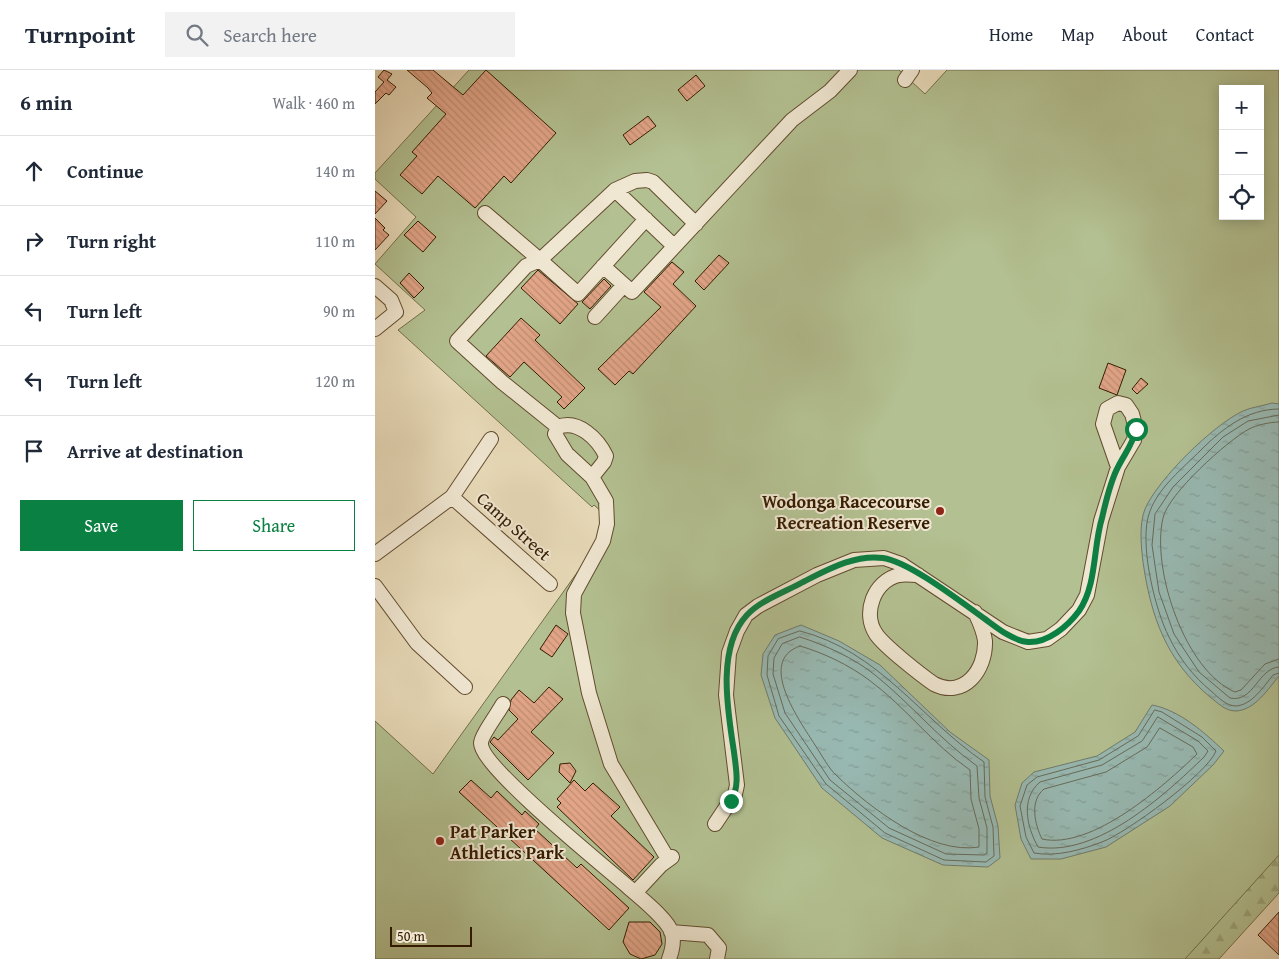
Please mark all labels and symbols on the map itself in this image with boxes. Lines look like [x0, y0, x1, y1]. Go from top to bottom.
route start [1125, 418, 1148, 441]
street label: Camp Street [471, 485, 558, 567]
place label: Wodonga Racecourse Recreation Reserve [762, 488, 930, 536]
marker: Wodonga Racecourse Recreation Reserve [934, 505, 946, 517]
route end [720, 790, 743, 813]
place label: Pat Parker Athletics Park [450, 818, 565, 866]
marker: Pat Parker Athletics Park [434, 835, 446, 847]
scale bar [390, 924, 473, 947]

